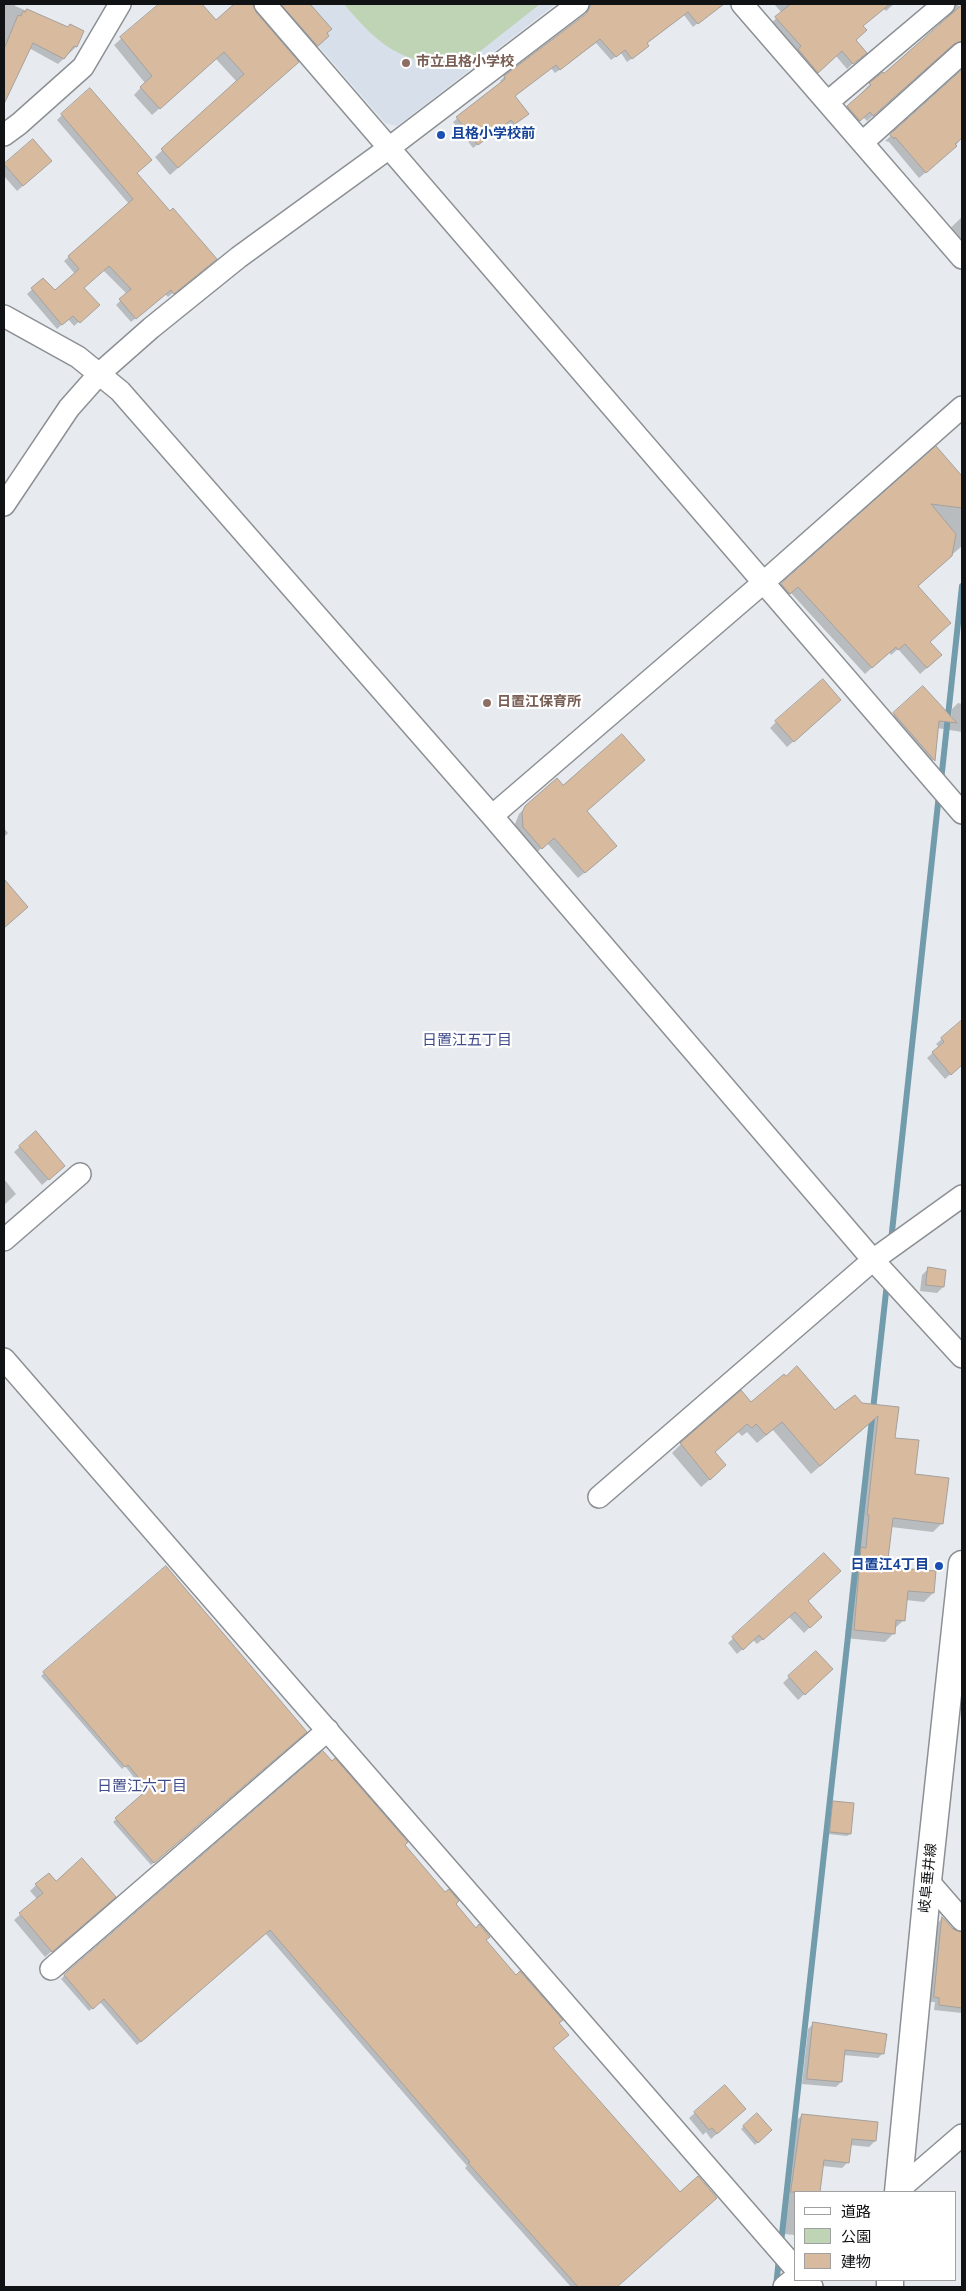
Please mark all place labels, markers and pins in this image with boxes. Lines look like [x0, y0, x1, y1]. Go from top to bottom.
place label: 市立且格小学校 [416, 55, 514, 71]
marker: 市立且格小学校 [400, 57, 412, 69]
place label: 且格小学校前 [451, 127, 535, 143]
marker: 且格小学校前 [435, 129, 447, 141]
place label: 日置江保育所 [497, 695, 581, 711]
marker: 日置江保育所 [481, 697, 493, 709]
place label: 日置江4丁目 [851, 1558, 929, 1574]
marker: 日置江4丁目 [933, 1560, 945, 1572]

